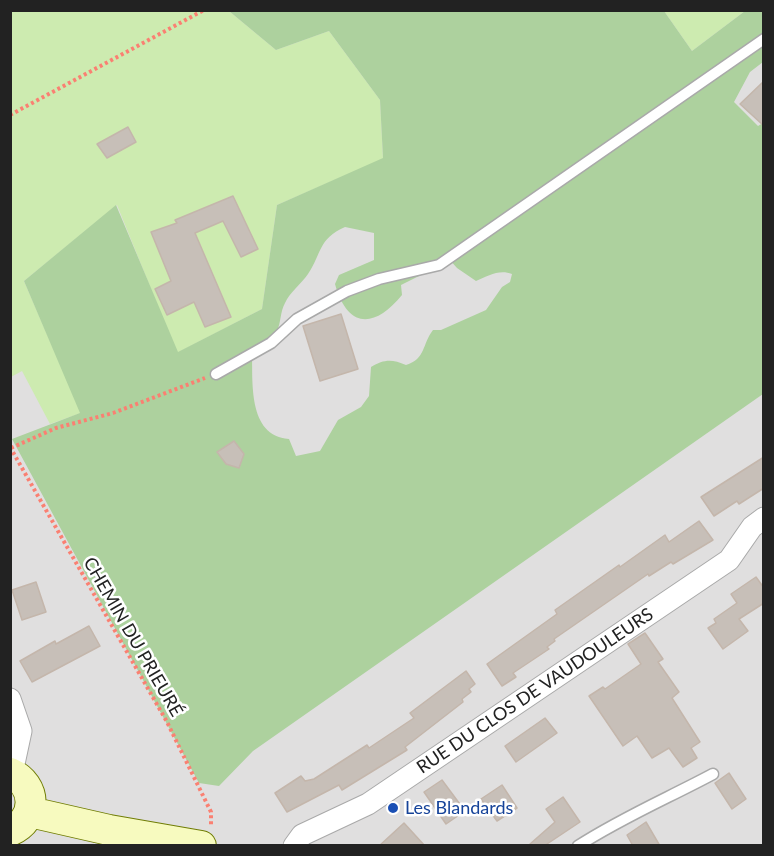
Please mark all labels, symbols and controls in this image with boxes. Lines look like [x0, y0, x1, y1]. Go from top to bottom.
street label: CHEMIN DU PRIEURÉ [79, 554, 187, 720]
street label: RUE DU CLOS DE VAUDOULEURS [413, 604, 657, 778]
place label: Les Blandards [405, 797, 513, 819]
marker: Les Blandards [386, 801, 400, 815]

